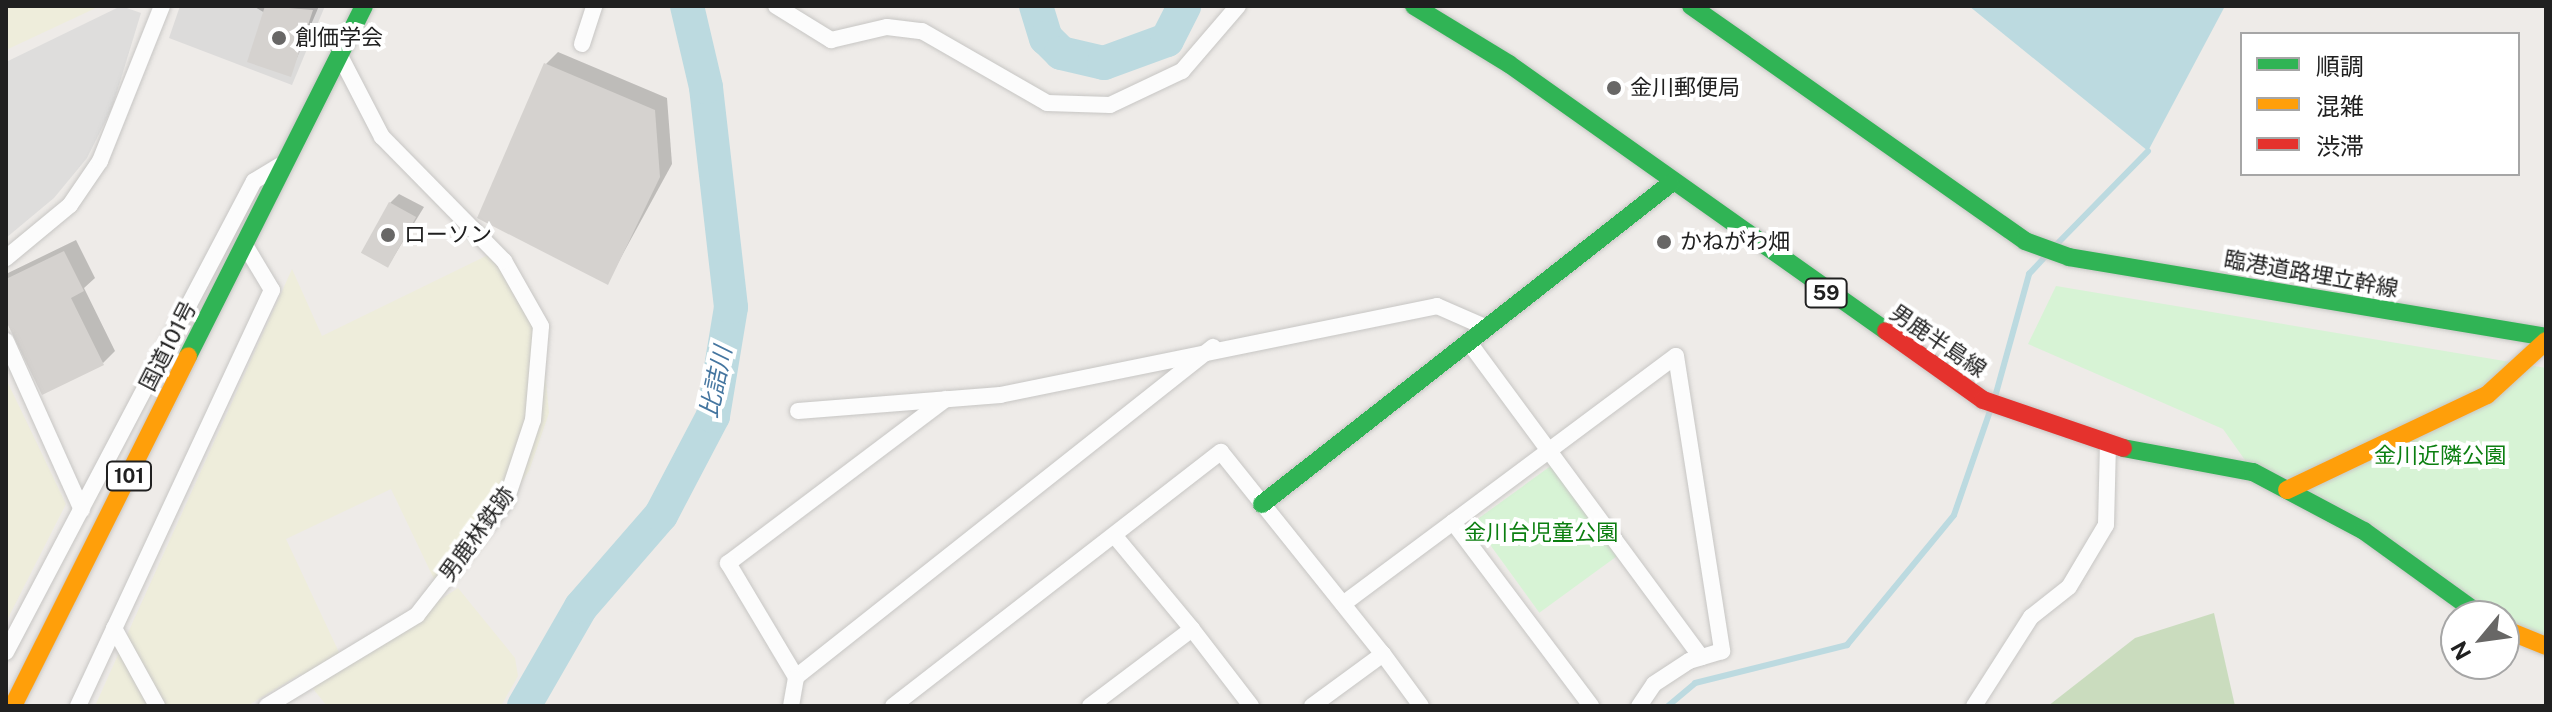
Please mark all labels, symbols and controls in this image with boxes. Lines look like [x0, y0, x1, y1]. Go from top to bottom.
place label: 創価学会 [295, 25, 383, 51]
marker: 創価学会 [270, 29, 288, 47]
legend [2240, 32, 2520, 176]
text: 順調 [2316, 52, 2364, 80]
place label: 金川郵便局 [1630, 75, 1740, 101]
marker: 金川郵便局 [1605, 79, 1623, 97]
text: 混雑 [2316, 92, 2364, 120]
text: 渋滞 [2316, 132, 2364, 160]
place label: ローソン [404, 222, 492, 248]
marker: ローソン [379, 226, 397, 244]
place label: かねがわ畑 [1680, 229, 1790, 255]
marker: かねがわ畑 [1655, 233, 1673, 251]
street label: 臨港道路埋立幹線 [2222, 246, 2400, 302]
road number: 59 [1804, 277, 1848, 309]
street label: 国道101号 [134, 297, 202, 395]
street label: 男鹿半島線 [1885, 299, 1991, 383]
water label: 比詰川 [694, 344, 738, 420]
park label: 金川近隣公園 [2374, 443, 2506, 469]
road number: 101 [105, 460, 153, 492]
street label: 男鹿林鉄跡 [434, 482, 520, 586]
park label: 金川台児童公園 [1464, 520, 1618, 546]
north arrow [2440, 600, 2520, 680]
text: N [2445, 637, 2476, 664]

